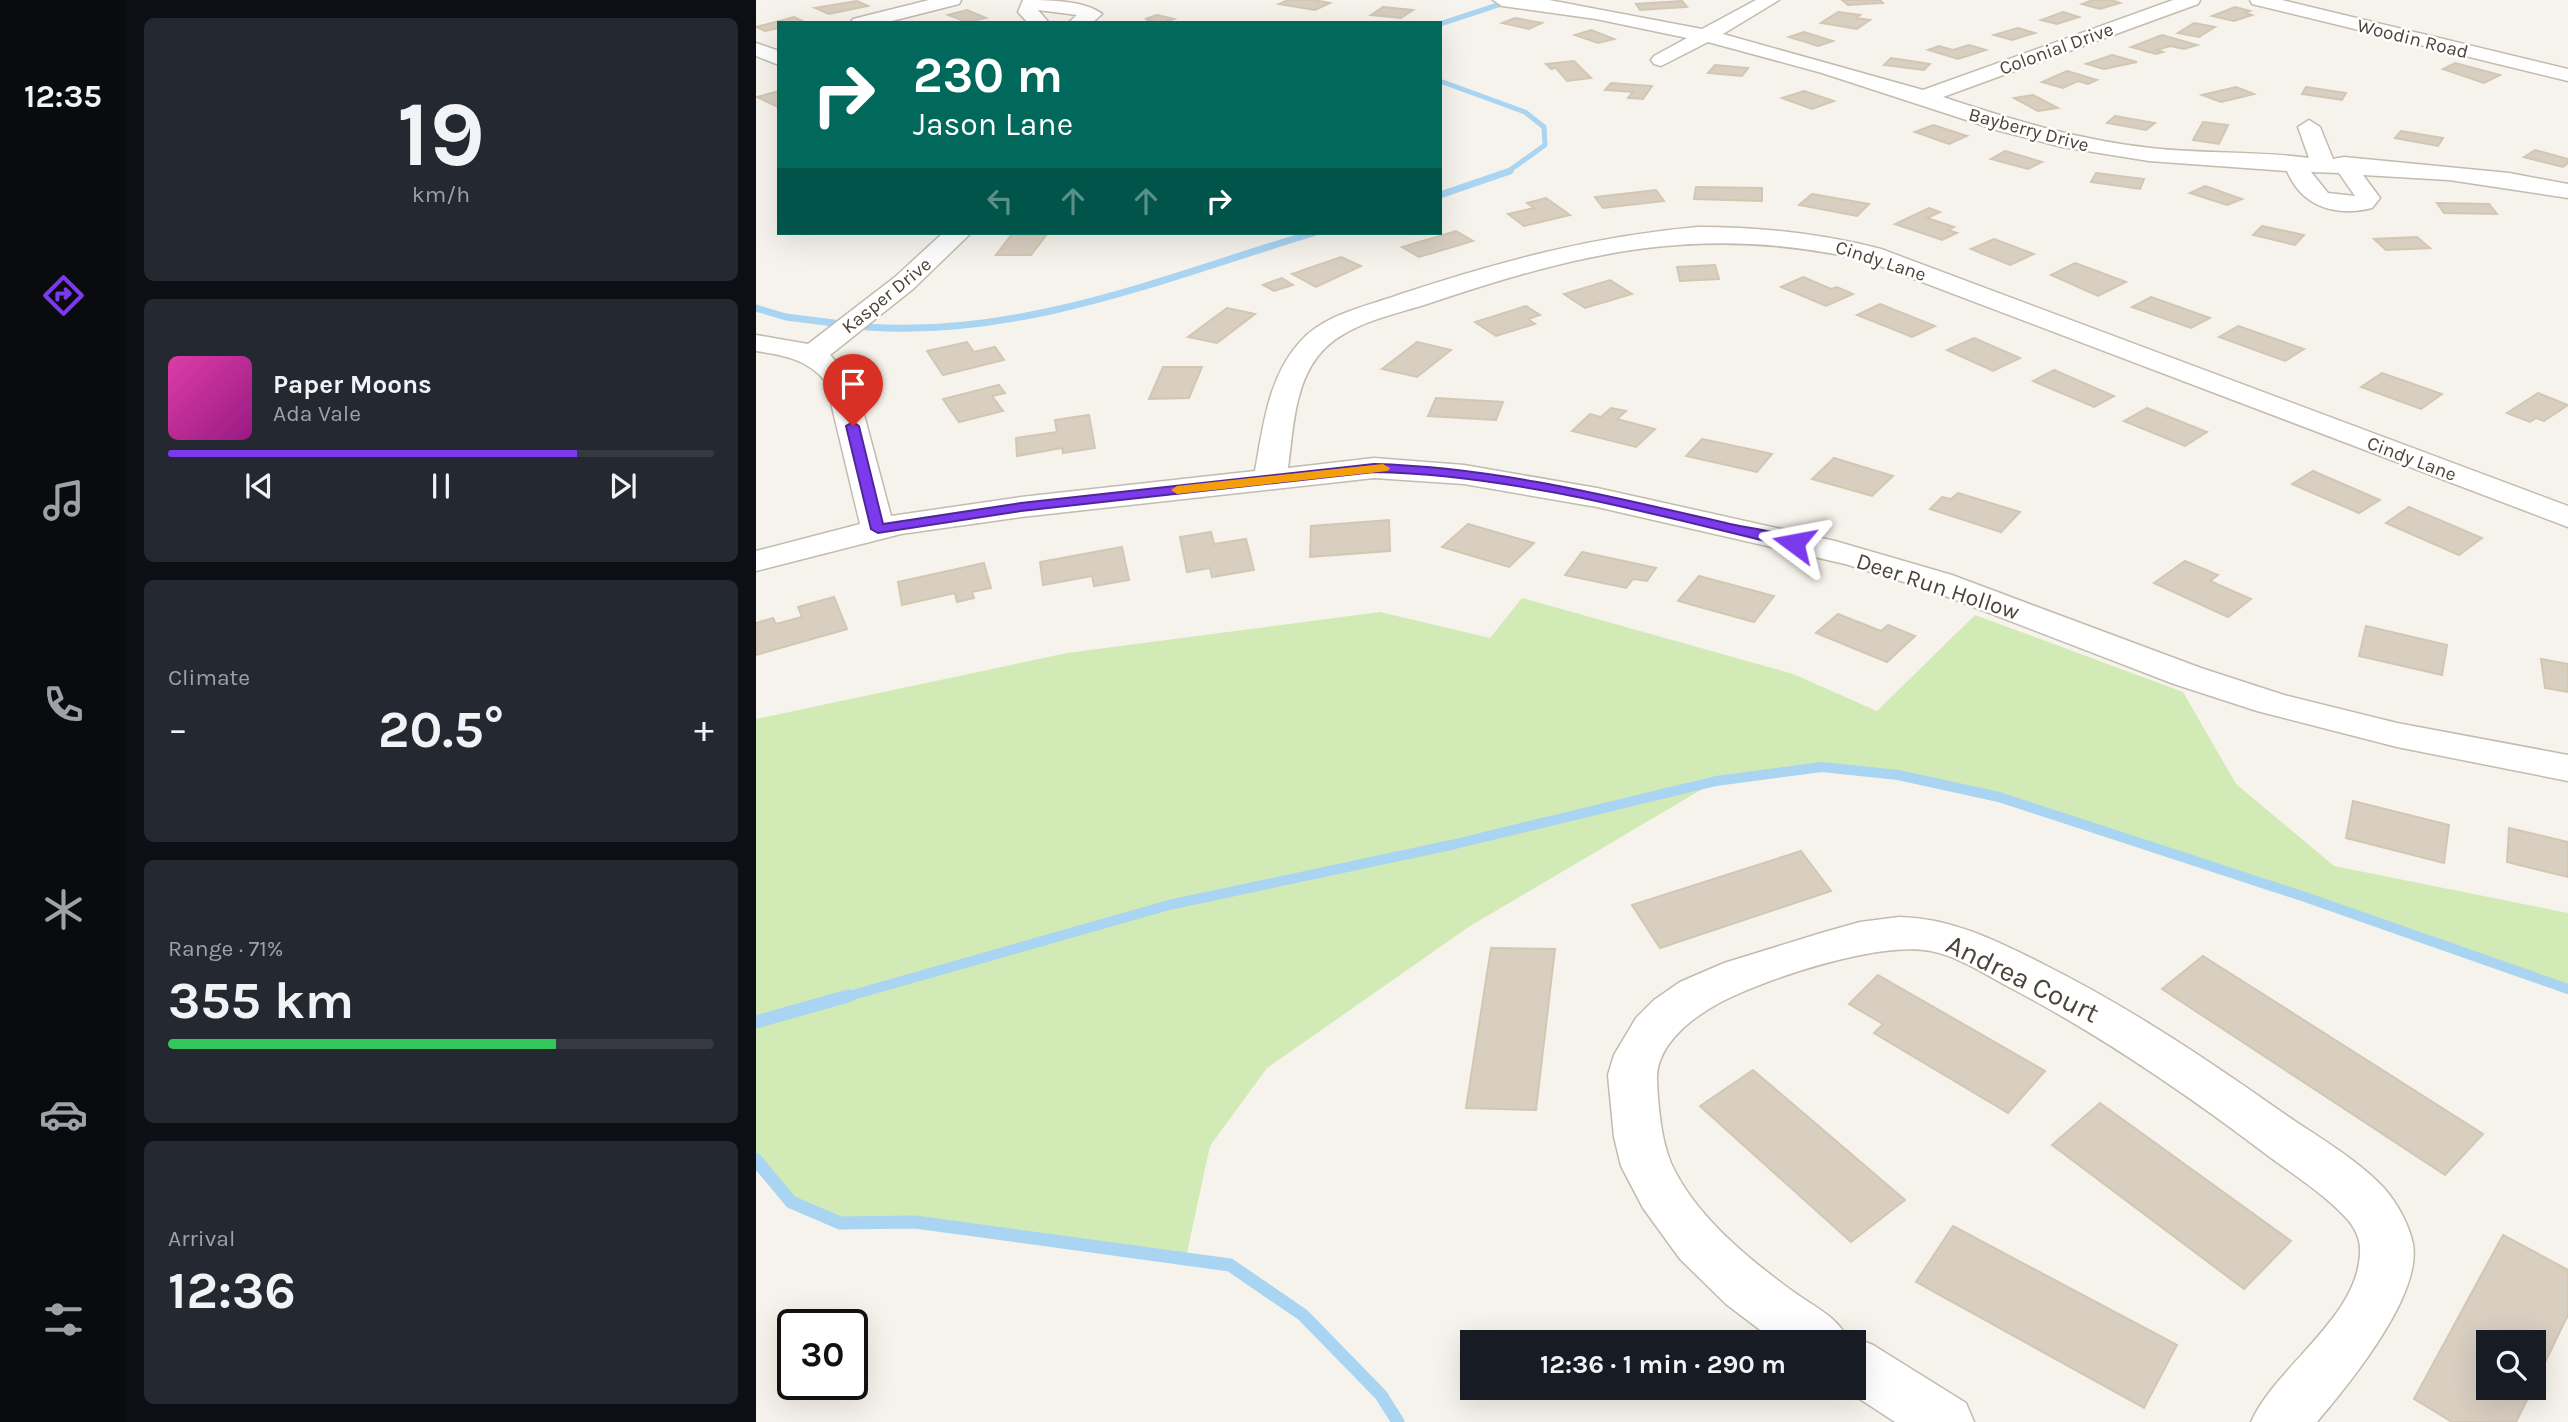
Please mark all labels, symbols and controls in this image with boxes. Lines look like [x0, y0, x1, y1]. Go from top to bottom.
street label: Woodin Road [2355, 15, 2471, 63]
street label: Colonial Drive [1996, 18, 2116, 80]
text: 230 m [913, 47, 1063, 104]
icon: right [798, 49, 889, 140]
text: 12:35 [24, 78, 102, 115]
text: 19 [397, 82, 485, 188]
street label: Bayberry Drive [1966, 103, 2091, 157]
text: Jason Lane [913, 106, 1073, 143]
text: km/h [412, 181, 470, 208]
icon: left [981, 182, 1019, 220]
icon: ahead [1054, 182, 1092, 220]
icon: ahead [1127, 182, 1165, 220]
icon: right [1200, 182, 1238, 220]
street label: Cindy Lane [1833, 236, 1929, 286]
street label: Kasper Drive [838, 253, 936, 339]
icon: directions [39, 271, 88, 320]
pin [823, 354, 883, 426]
icon: arrive [834, 365, 872, 403]
text: Paper Moons [273, 369, 432, 400]
text: Ada Vale [273, 400, 361, 427]
street label: Cindy Lane [2364, 432, 2459, 486]
icon: previous [240, 467, 278, 505]
icon: pause [422, 467, 460, 505]
icon: next [604, 467, 642, 505]
icon: music [39, 476, 88, 525]
position arrow [1757, 506, 1831, 580]
street label: Deer Run Hollow [1853, 547, 2023, 626]
text: Climate [168, 664, 250, 691]
icon: phone [39, 680, 88, 729]
text: 20.5° [378, 699, 504, 760]
text: − [168, 707, 188, 752]
text: + [694, 707, 714, 752]
icon: climate [39, 885, 88, 934]
street label: Andrea Court [1941, 927, 2105, 1030]
text: Range · 71% [168, 935, 284, 962]
text: 355 km [168, 970, 354, 1031]
icon: car [39, 1090, 88, 1139]
text: Arrival [168, 1225, 235, 1252]
text: 12:36 [168, 1260, 296, 1321]
icon: filters [39, 1295, 88, 1344]
speed limit sign: 30 [777, 1309, 868, 1400]
map controls [2476, 1330, 2546, 1400]
button: search [2476, 1330, 2546, 1400]
text: 12:36 · 1 min · 290 m [1540, 1349, 1786, 1380]

